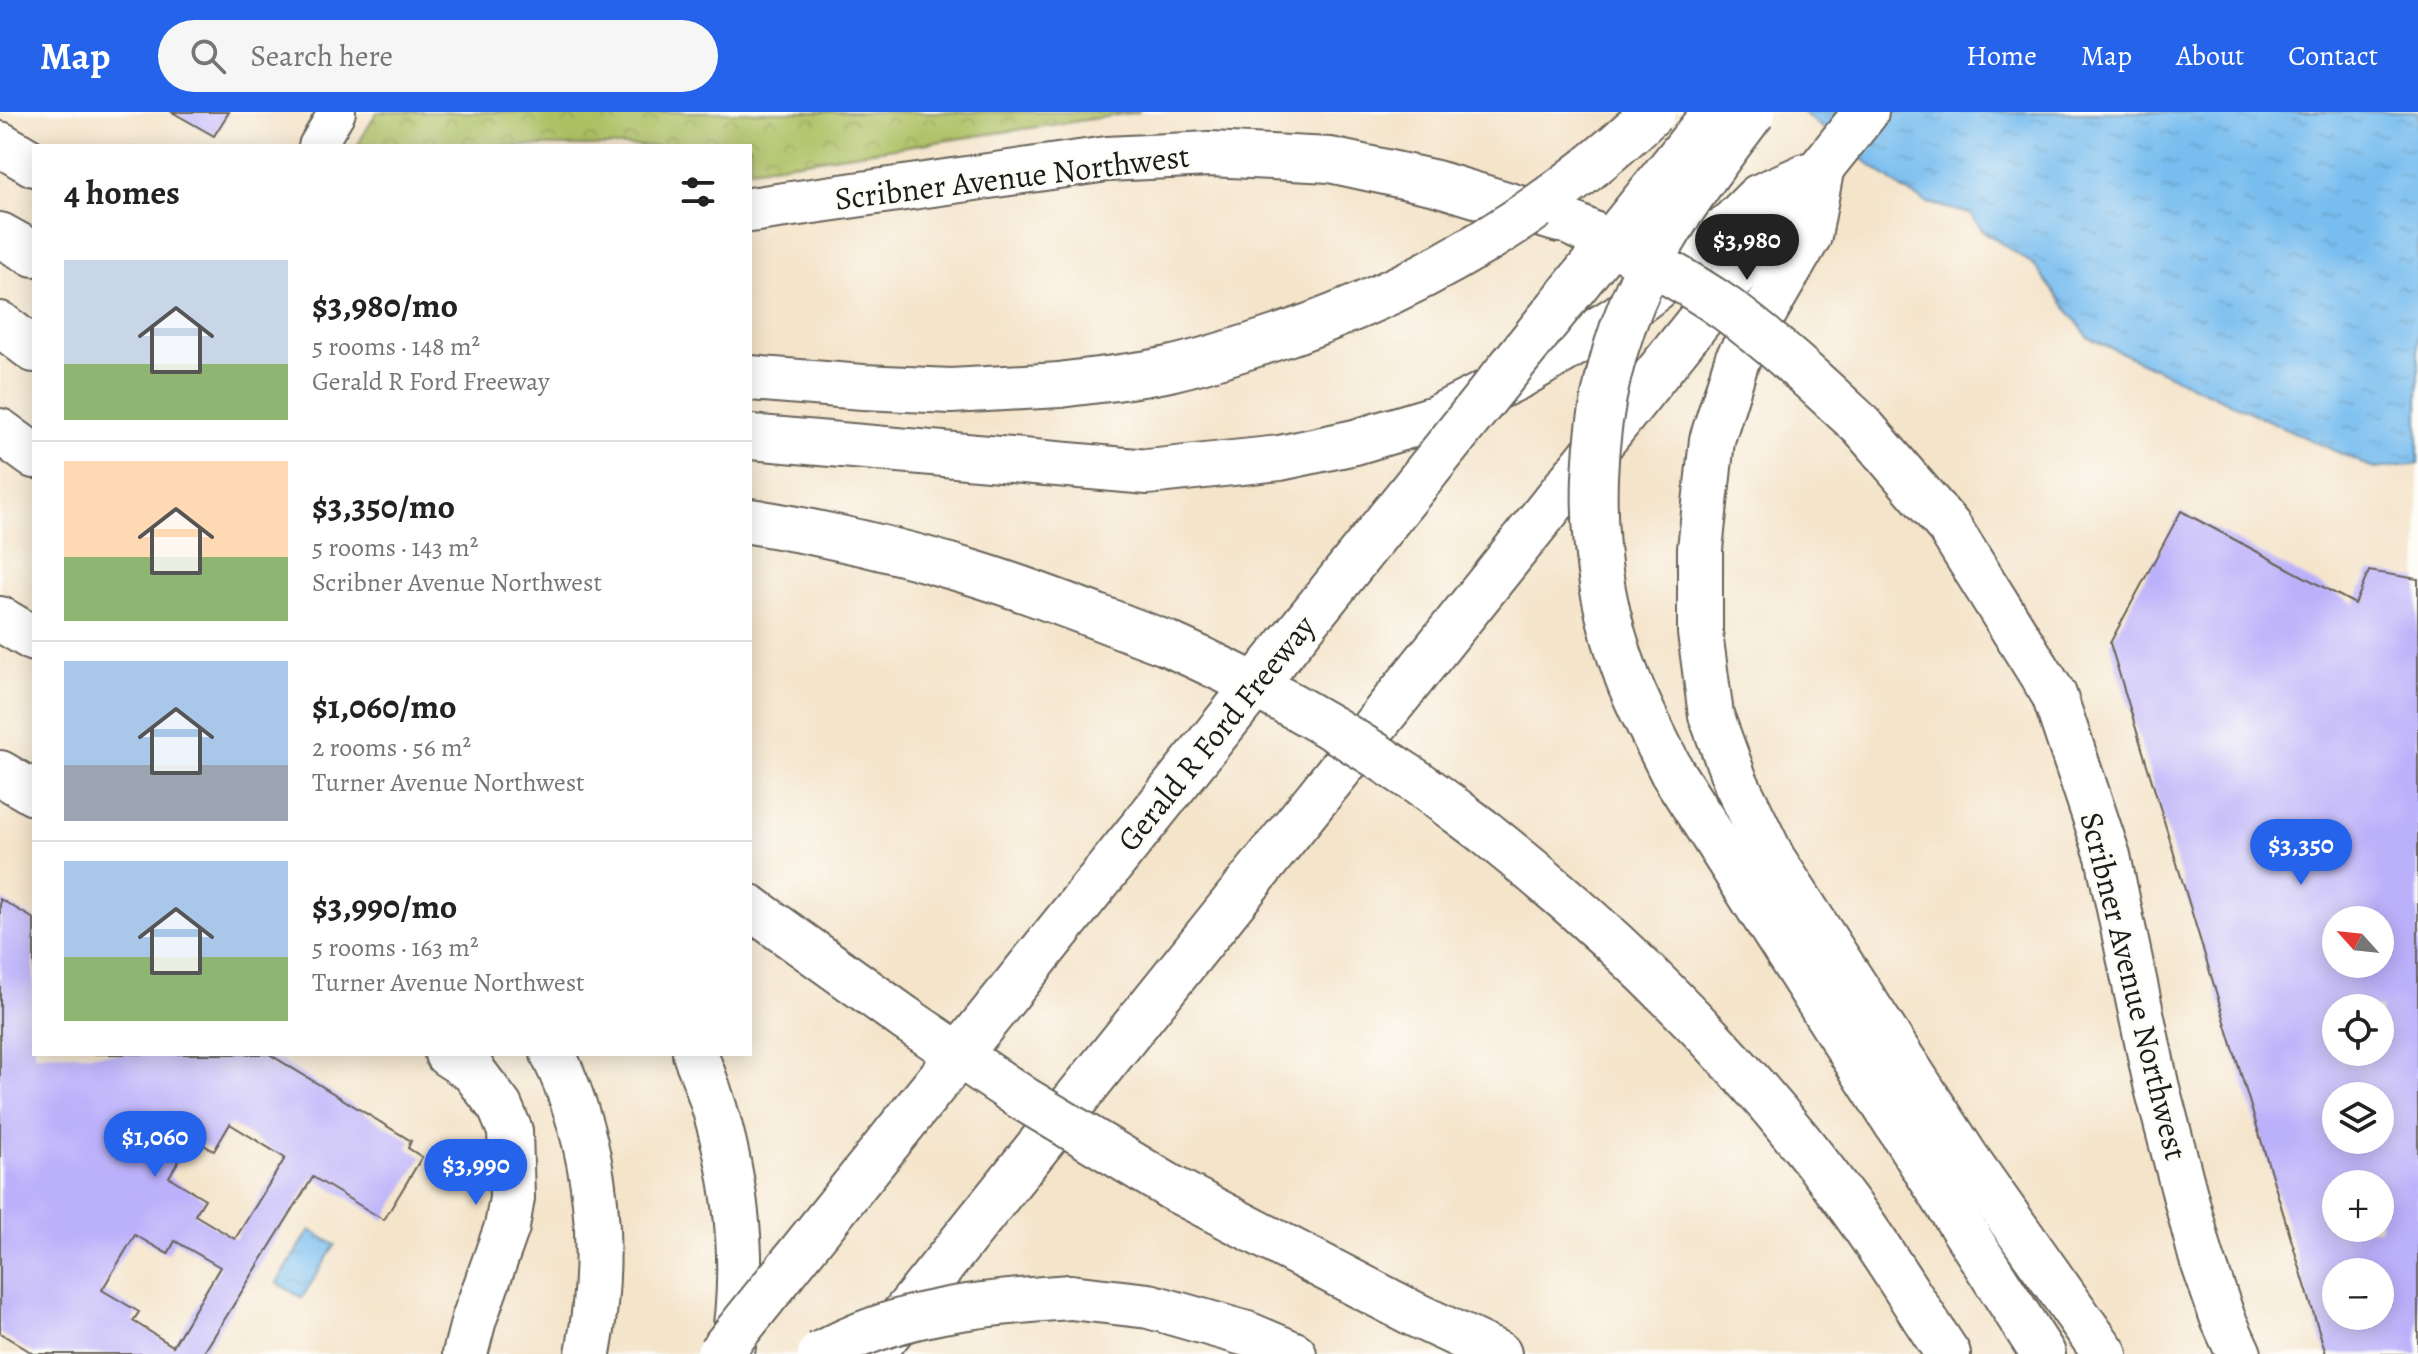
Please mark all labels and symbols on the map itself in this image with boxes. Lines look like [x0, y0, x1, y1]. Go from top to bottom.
street label: Scribner Avenue Northwest [832, 133, 1192, 221]
pin: $3,980 [1682, 214, 1812, 282]
street label: Gerald R Ford Freeway [1107, 605, 1326, 860]
street label: Scribner Avenue Northwest [2069, 808, 2199, 1164]
pin: $3,350 [2236, 819, 2366, 887]
north arrow [2322, 906, 2394, 978]
pin: $1,060 [90, 1111, 220, 1179]
pin: $3,990 [411, 1139, 541, 1207]

